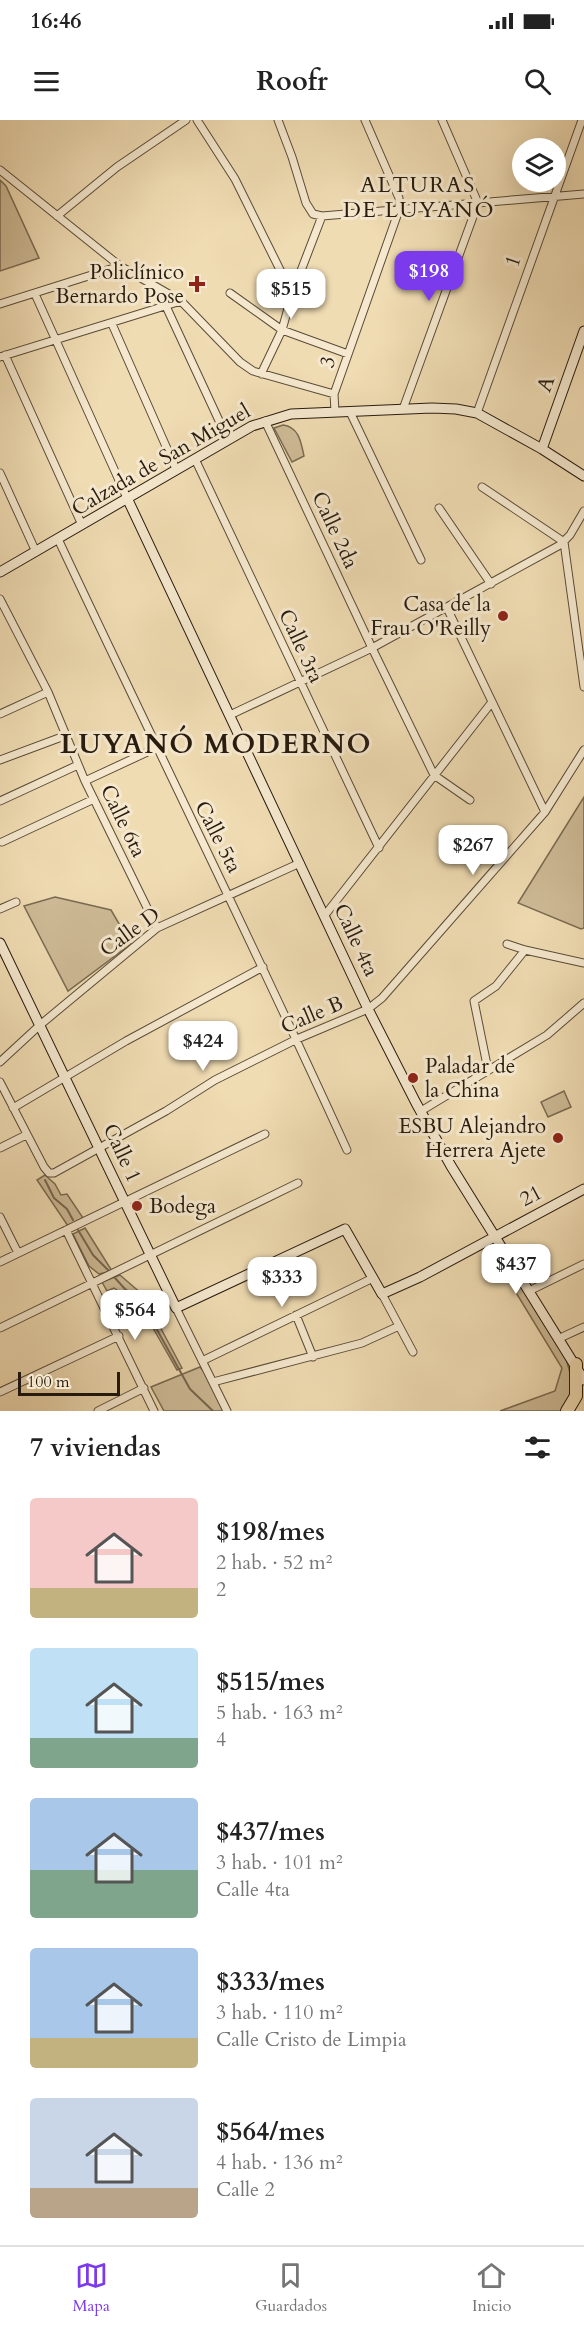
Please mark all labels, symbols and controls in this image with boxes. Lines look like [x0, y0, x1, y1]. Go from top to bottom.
text: 16:46 [30, 6, 81, 36]
text: Roofr [256, 63, 328, 100]
icon: menu [30, 65, 63, 98]
icon: search [521, 65, 554, 98]
map controls [512, 138, 566, 192]
button: layers [512, 138, 566, 192]
district label: ALTURAS DE LUYANÓ [343, 170, 493, 225]
pin: $198 [393, 251, 465, 302]
street label: 1 [498, 251, 528, 271]
text: $198 [409, 257, 449, 284]
place label: Policlínico Bernardo Pose [55, 258, 184, 311]
pin: $515 [255, 269, 327, 320]
marker: Policlínico Bernardo Pose [188, 275, 206, 293]
text: $515 [271, 275, 311, 302]
street label: 3 [313, 352, 343, 372]
street label: A [530, 372, 562, 396]
street label: Calzada de San Miguel [66, 397, 256, 523]
street label: Calle 2da [305, 487, 365, 573]
place label: Casa de la Frau O'Reilly [370, 590, 491, 643]
street label: Calle 3ra [271, 604, 331, 688]
marker: Casa de la Frau O'Reilly [496, 609, 510, 623]
district label: LUYANÓ MODERNO [60, 725, 372, 763]
street label: Calle 6ta [93, 780, 153, 862]
street label: Calle 5ta [187, 796, 249, 878]
pin: $267 [437, 825, 509, 876]
text: $267 [453, 831, 493, 858]
street label: Calle 4ta [326, 899, 386, 981]
street label: Calle D [94, 900, 166, 964]
street label: Calle B [276, 989, 348, 1041]
pin: $424 [167, 1021, 239, 1072]
text: $424 [183, 1027, 223, 1054]
place label: Paladar de la China [425, 1052, 515, 1105]
marker: Paladar de la China [406, 1071, 420, 1085]
place label: ESBU Alejandro Herrera Ajete [399, 1112, 546, 1165]
street label: Calle 1 [96, 1119, 148, 1187]
marker: ESBU Alejandro Herrera Ajete [551, 1131, 565, 1145]
street label: 21 [515, 1178, 547, 1214]
place label: Bodega [149, 1192, 216, 1221]
marker: Bodega [130, 1199, 144, 1213]
pin: $437 [480, 1244, 552, 1295]
text: $437 [496, 1250, 536, 1277]
pin: $333 [246, 1257, 318, 1308]
text: $333 [262, 1263, 302, 1290]
pin: $564 [99, 1290, 171, 1341]
text: $564 [115, 1296, 155, 1323]
scale bar [18, 1369, 120, 1396]
text: 100 m [27, 1371, 69, 1393]
text: 7 viviendas [30, 1430, 161, 1465]
icon: filters [521, 1431, 554, 1464]
text: $198/mes [216, 1514, 325, 1549]
icon: home [78, 1522, 150, 1594]
text: 2 hab. · 52 m² [216, 1549, 332, 1576]
text: 2 [216, 1576, 226, 1603]
text: $515/mes [216, 1664, 325, 1699]
icon: home [78, 1672, 150, 1744]
text: 5 hab. · 163 m² [216, 1699, 343, 1726]
text: 4 [216, 1726, 226, 1753]
text: $437/mes [216, 1814, 325, 1849]
icon: home [78, 1822, 150, 1894]
text: 3 hab. · 101 m² [216, 1849, 343, 1876]
text: Calle 4ta [216, 1876, 290, 1903]
text: $333/mes [216, 1964, 325, 1999]
icon: home [78, 1972, 150, 2044]
text: 3 hab. · 110 m² [216, 1999, 343, 2026]
text: Calle Cristo de Limpia [216, 2026, 407, 2053]
text: $564/mes [216, 2114, 325, 2149]
icon: home [78, 2122, 150, 2194]
text: 4 hab. · 136 m² [216, 2149, 343, 2176]
text: Calle 2 [216, 2176, 275, 2203]
tab: Mapa [72, 2259, 110, 2317]
tab: Guardados [255, 2259, 327, 2317]
tab: Inicio [472, 2259, 511, 2317]

